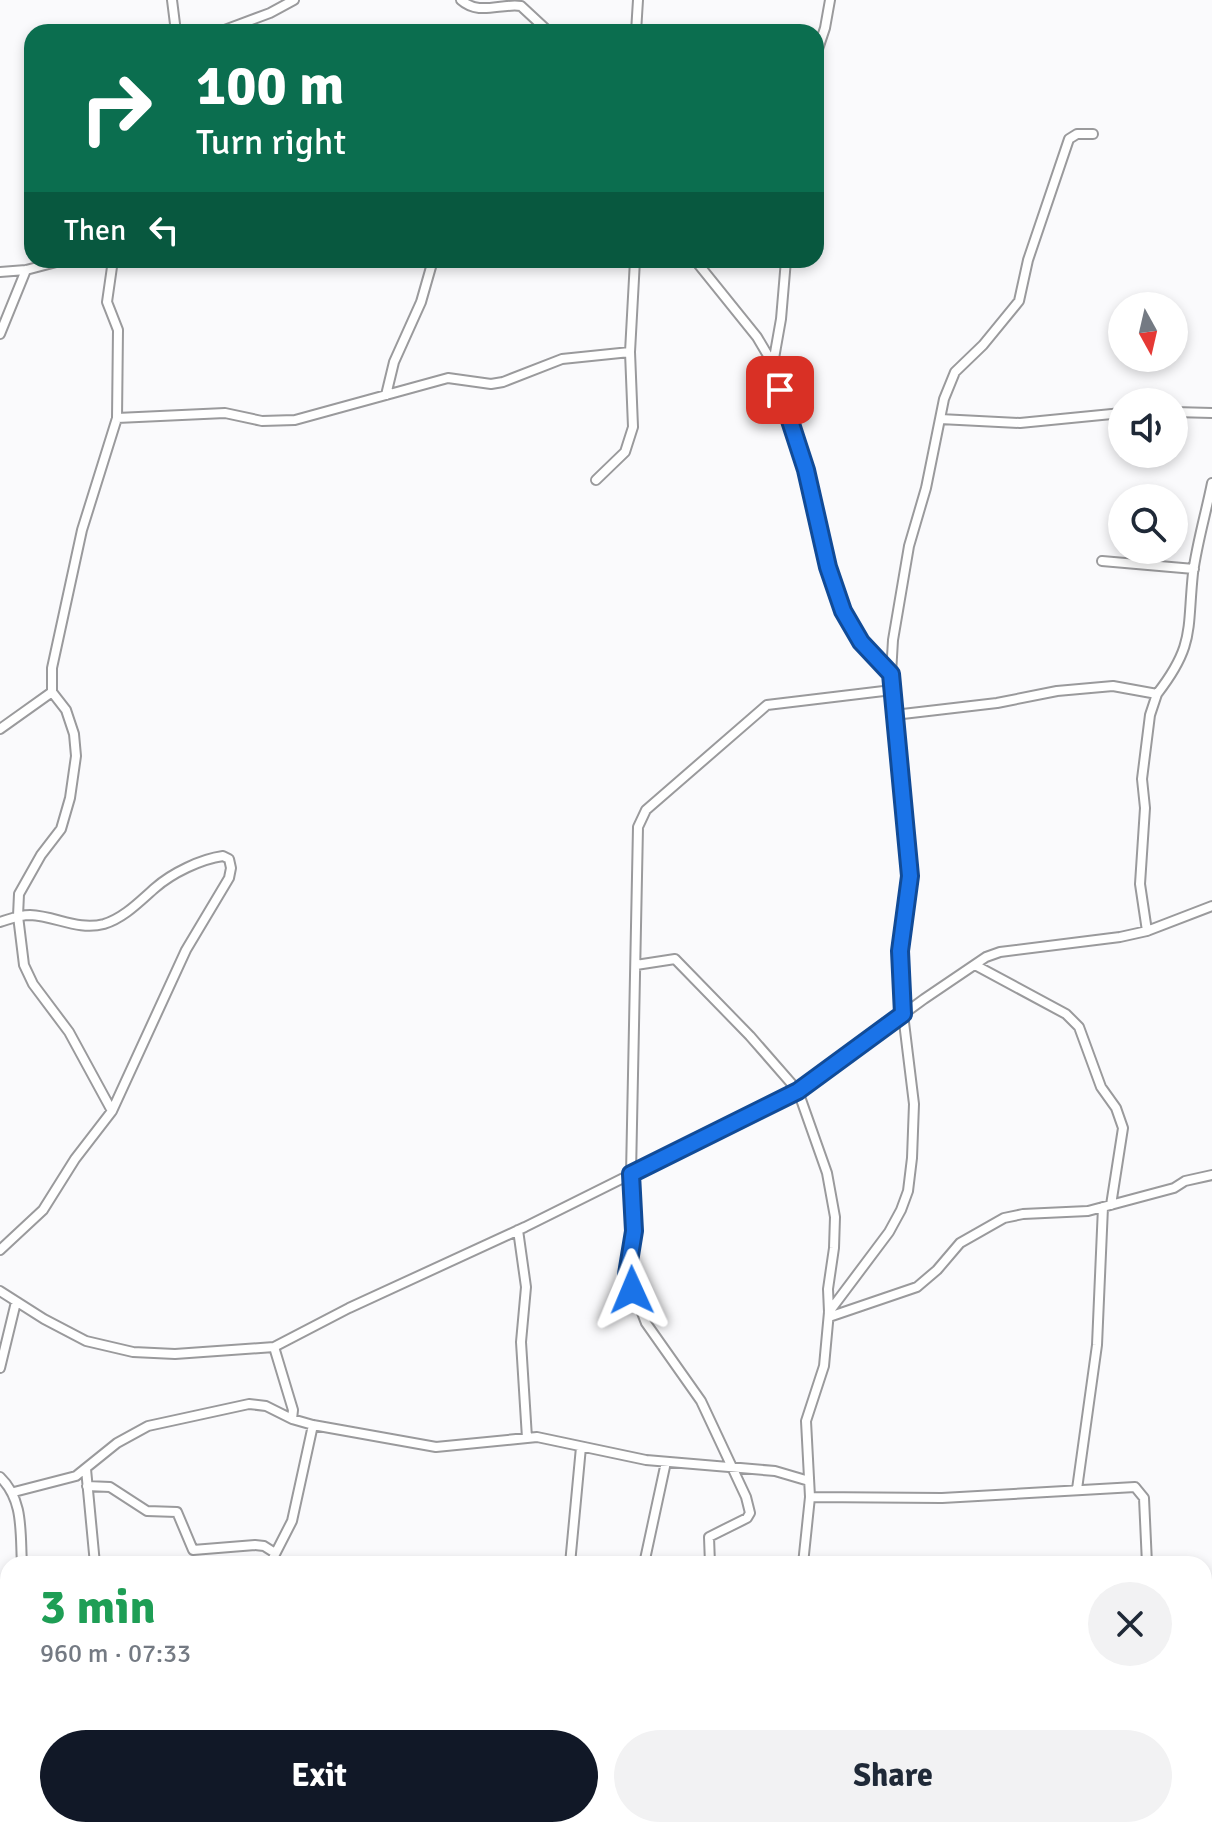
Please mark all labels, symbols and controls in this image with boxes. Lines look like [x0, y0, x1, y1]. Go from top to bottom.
text: 100 m [196, 51, 344, 120]
icon: right [64, 56, 168, 160]
text: Turn right [196, 120, 346, 165]
icon: left [142, 208, 186, 252]
text: Then [64, 212, 126, 249]
north arrow [1108, 292, 1188, 372]
map controls [1108, 292, 1188, 564]
pin [746, 356, 814, 424]
icon: arrive [758, 368, 802, 412]
button: sound [1108, 388, 1188, 468]
button: search [1108, 484, 1188, 564]
position arrow [590, 1248, 674, 1332]
text: 3 min [40, 1578, 156, 1637]
button: close [1088, 1582, 1172, 1666]
text: 960 m · 07:33 [40, 1638, 191, 1670]
button: Exit [40, 1730, 598, 1822]
button: Share [614, 1730, 1172, 1822]

